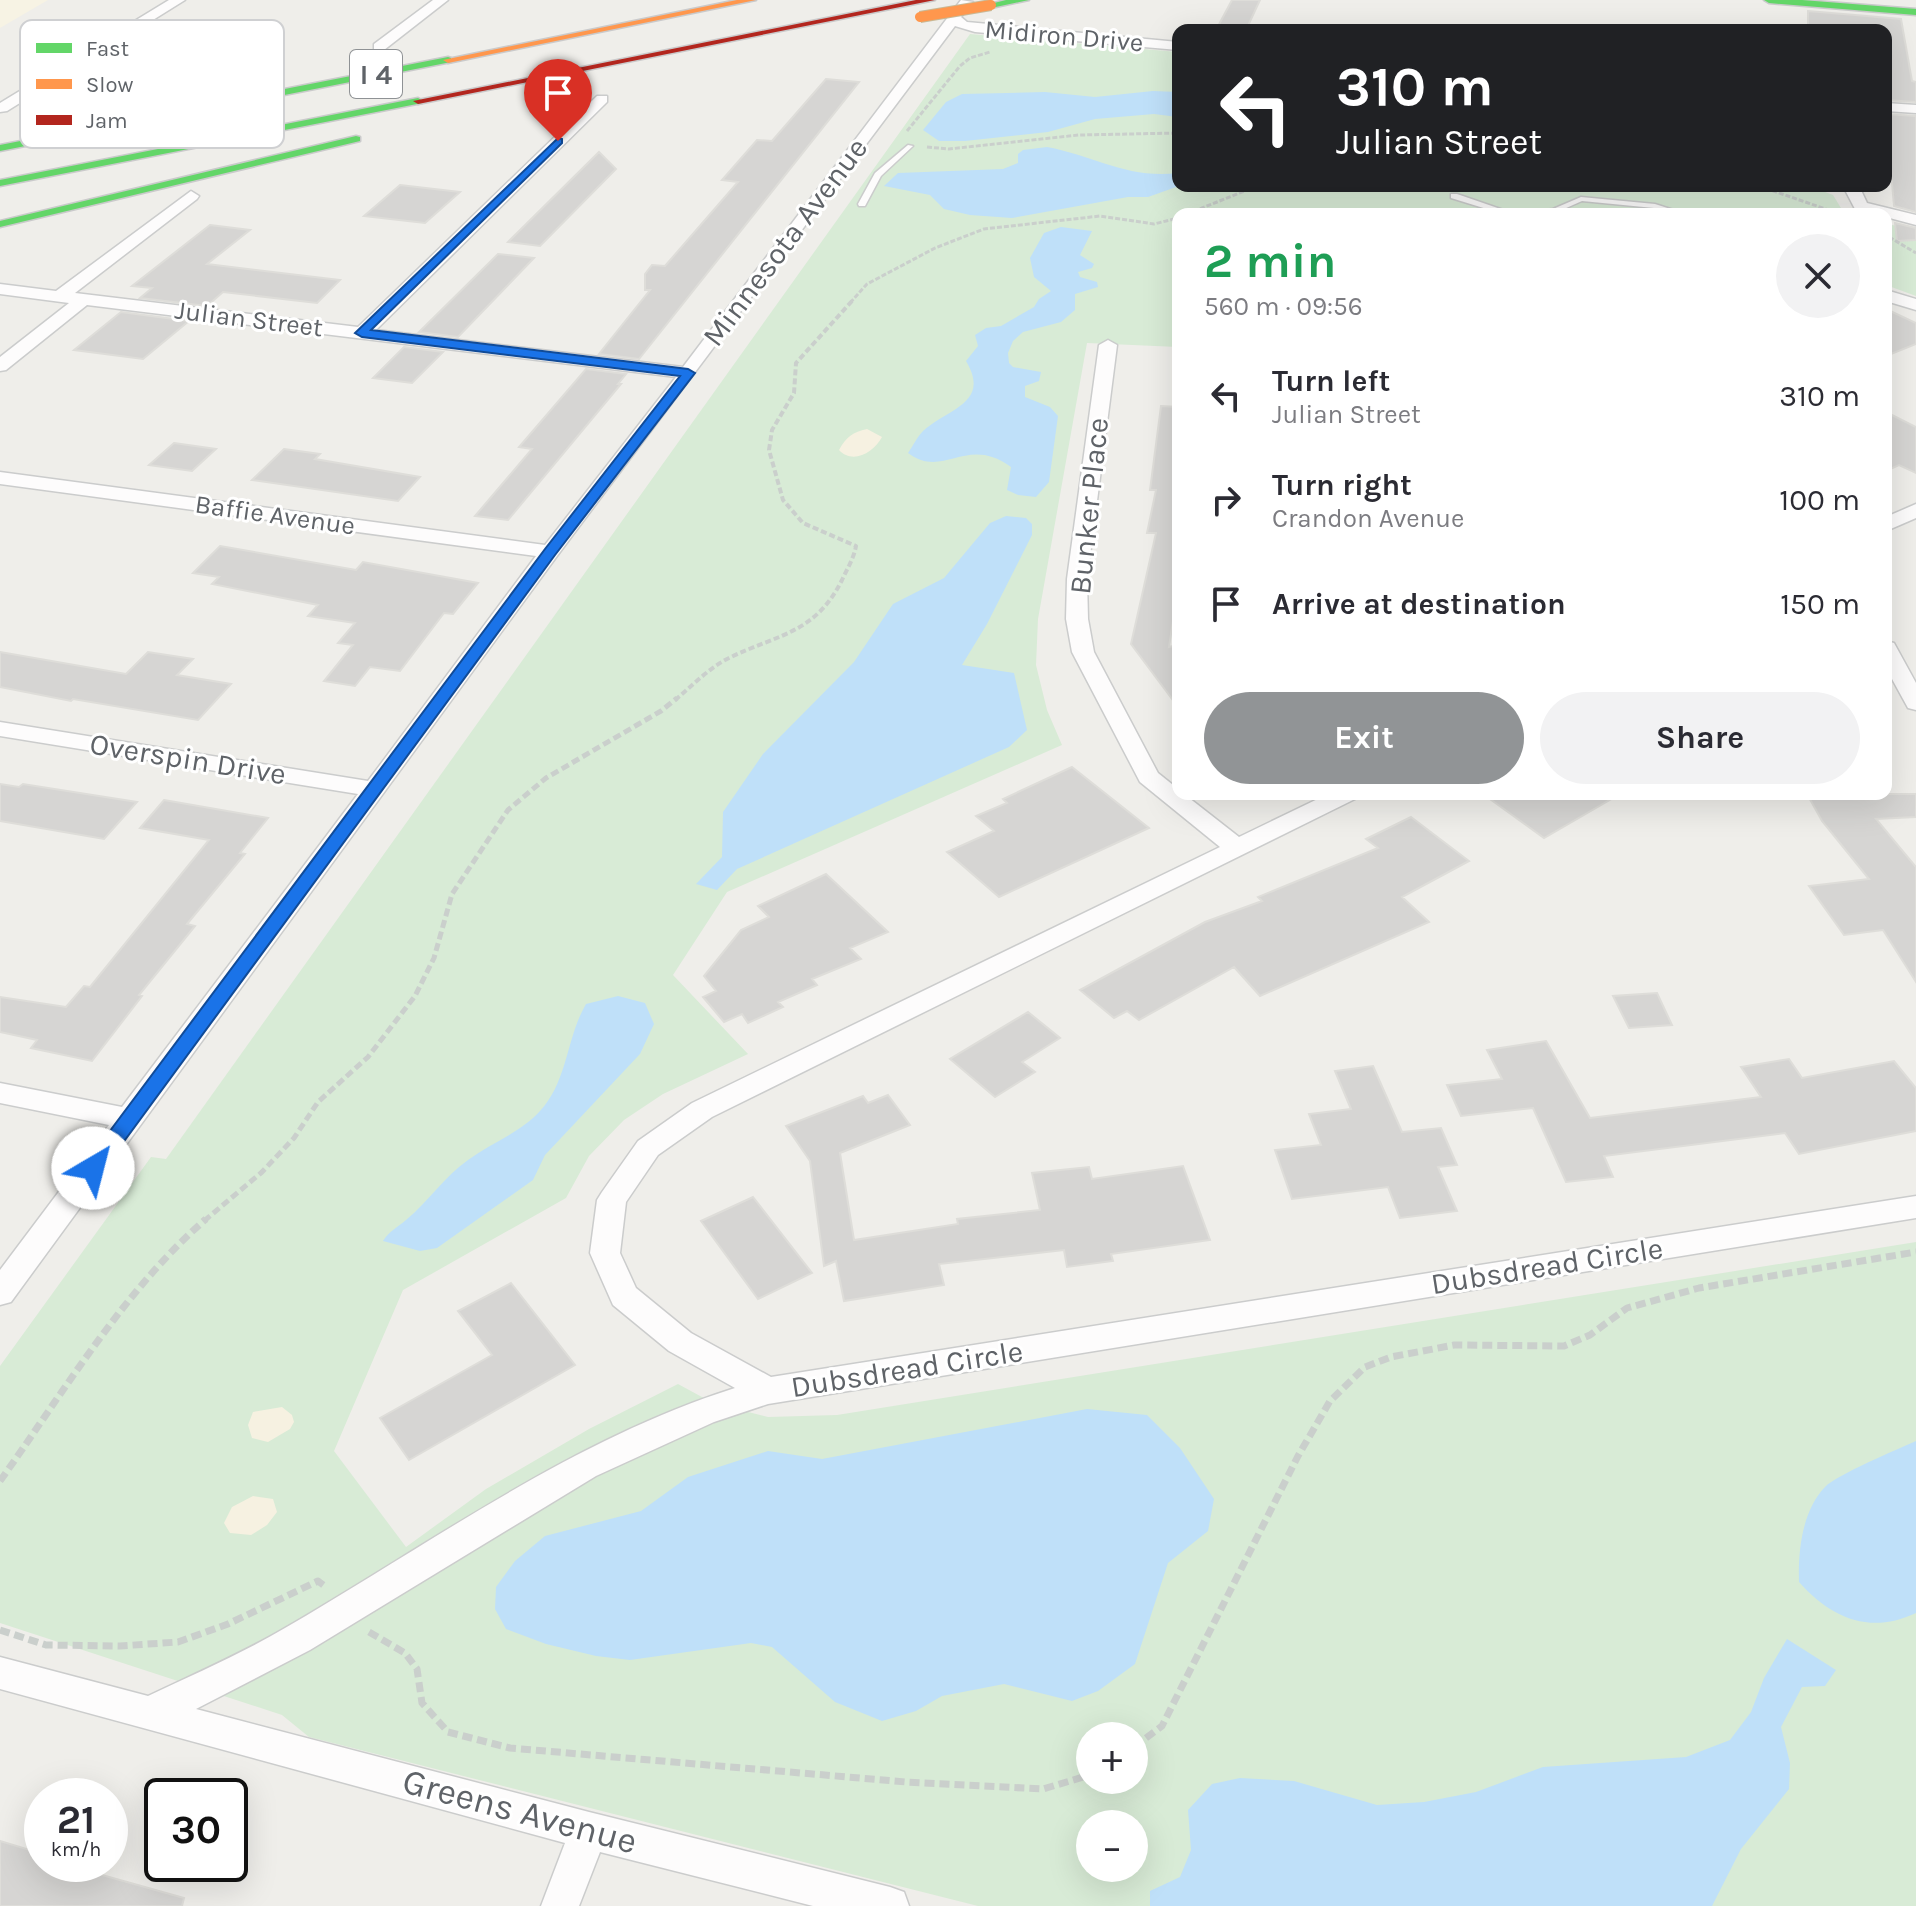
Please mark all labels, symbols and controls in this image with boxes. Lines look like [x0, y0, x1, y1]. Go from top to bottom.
street label: Midiron Drive [983, 14, 1145, 58]
legend [20, 20, 284, 148]
text: Fast [86, 36, 129, 62]
road number: I 4 [350, 50, 402, 98]
text: 310 m [1336, 54, 1494, 119]
icon: left [1204, 56, 1308, 160]
pin [524, 59, 592, 141]
icon: arrive [536, 71, 580, 115]
text: Slow [86, 72, 133, 98]
text: Jam [86, 108, 128, 134]
text: Julian Street [1336, 121, 1542, 163]
street label: Minnesota Avenue [695, 131, 875, 353]
text: 2 min [1204, 233, 1336, 289]
button: close [1776, 234, 1860, 318]
text: 560 m · 09:56 [1204, 291, 1363, 322]
street label: Julian Street [173, 295, 325, 343]
text: Turn left [1272, 363, 1390, 399]
icon: left [1204, 374, 1248, 418]
text: 310 m [1779, 378, 1860, 414]
text: Julian Street [1272, 399, 1421, 430]
street label: Bunker Place [1062, 416, 1116, 596]
text: Turn right [1272, 467, 1412, 503]
icon: right [1204, 478, 1248, 522]
text: 100 m [1779, 482, 1860, 518]
street label: Baffie Avenue [193, 488, 357, 542]
text: Crandon Avenue [1272, 503, 1464, 534]
icon: arrive [1204, 582, 1248, 626]
text: Arrive at destination [1272, 586, 1566, 622]
text: 150 m [1780, 586, 1860, 622]
button: Exit [1204, 692, 1524, 784]
button: Share [1540, 692, 1860, 784]
street label: Overspin Drive [87, 726, 289, 792]
position arrow [51, 1126, 135, 1210]
street label: Dubsdread Circle [1428, 1230, 1666, 1302]
street label: Dubsdread Circle [788, 1333, 1026, 1405]
map controls [1076, 1722, 1148, 1882]
button: + [1076, 1722, 1148, 1794]
street label: Greens Avenue [398, 1760, 642, 1862]
speed limit sign: 30 [144, 1778, 248, 1882]
text: 21 [57, 1796, 95, 1843]
button: − [1076, 1810, 1148, 1882]
text: km/h [51, 1838, 101, 1861]

